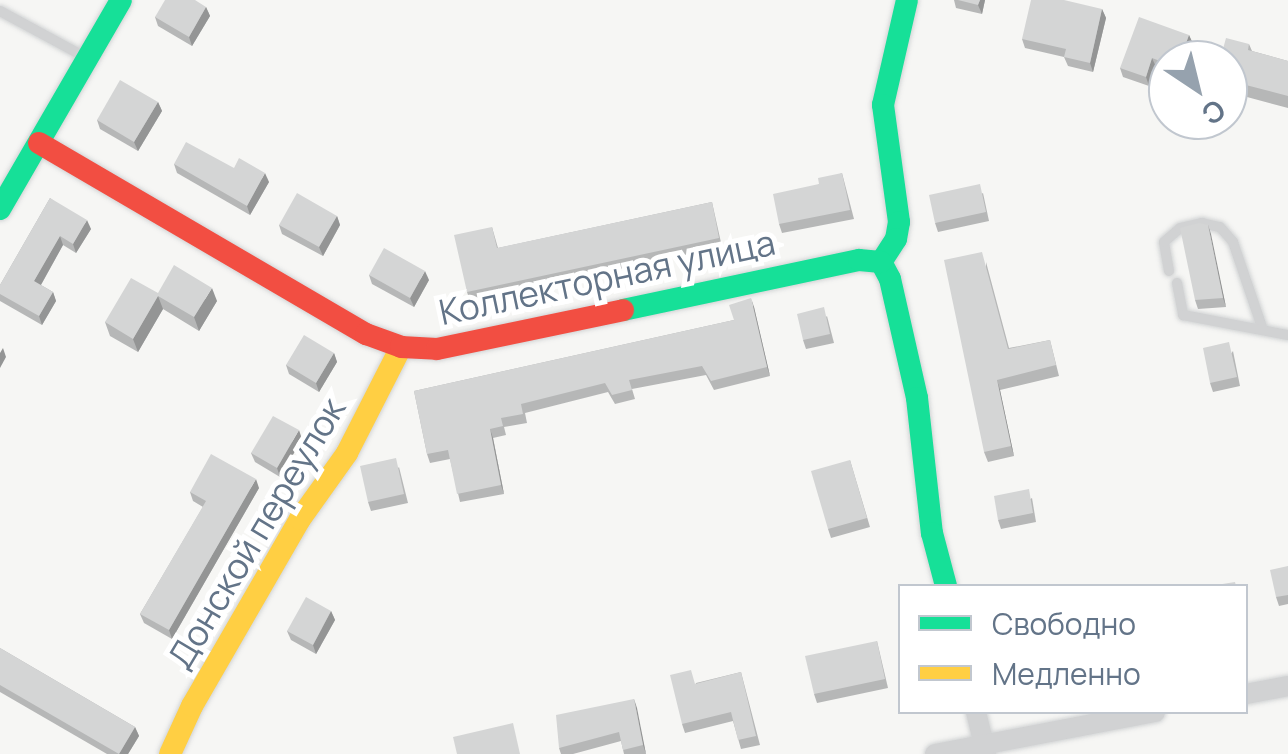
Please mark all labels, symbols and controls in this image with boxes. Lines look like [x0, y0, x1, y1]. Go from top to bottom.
north arrow [1148, 40, 1248, 140]
text: С [1195, 91, 1233, 134]
street label: Коллекторная улица [435, 221, 779, 333]
street label: Донской переулок [159, 390, 353, 676]
legend [898, 584, 1248, 714]
text: Свободно [992, 603, 1136, 644]
text: Медленно [992, 653, 1141, 694]

